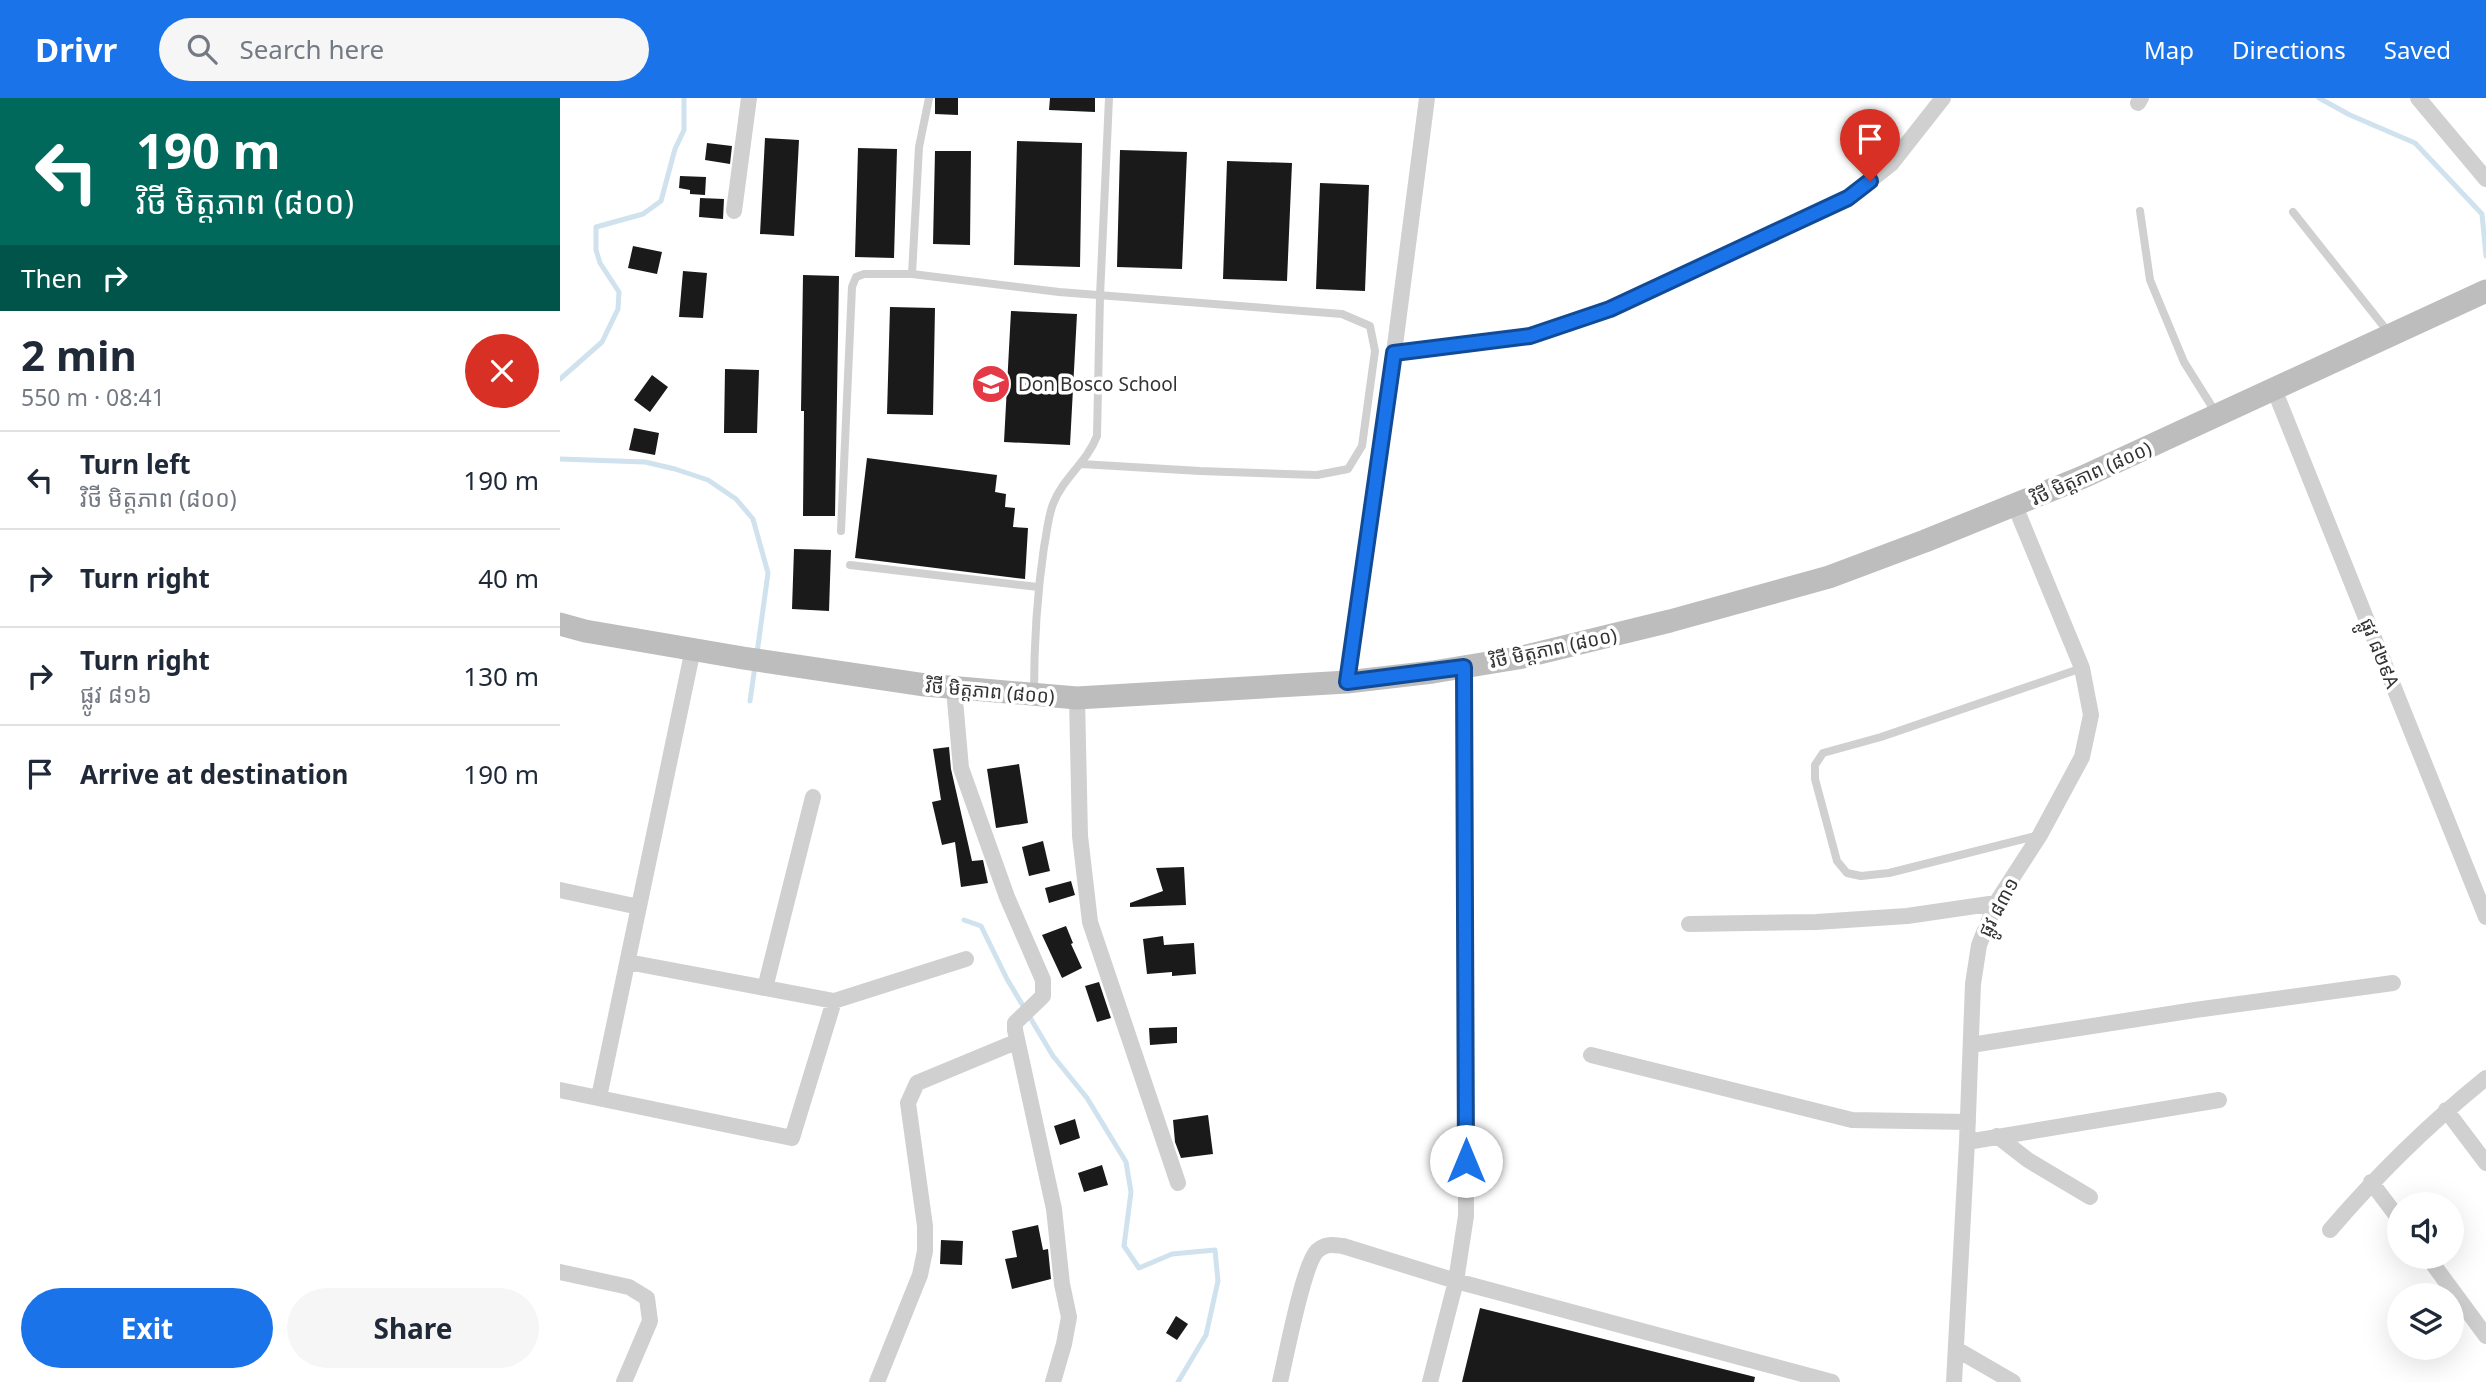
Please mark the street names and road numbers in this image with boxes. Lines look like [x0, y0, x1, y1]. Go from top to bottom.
street label: វិថី មិត្តភាព (៨០០) [2026, 435, 2155, 511]
street label: ផ្លូវ ៨២៩A [2350, 614, 2406, 695]
street label: វិថី មិត្តភាព (៨០០) [1486, 622, 1619, 674]
street label: វិថី មិត្តភាព (៨០០) [924, 672, 1056, 710]
street label: ផ្លូវ ៨៣១ [1972, 873, 2029, 943]

